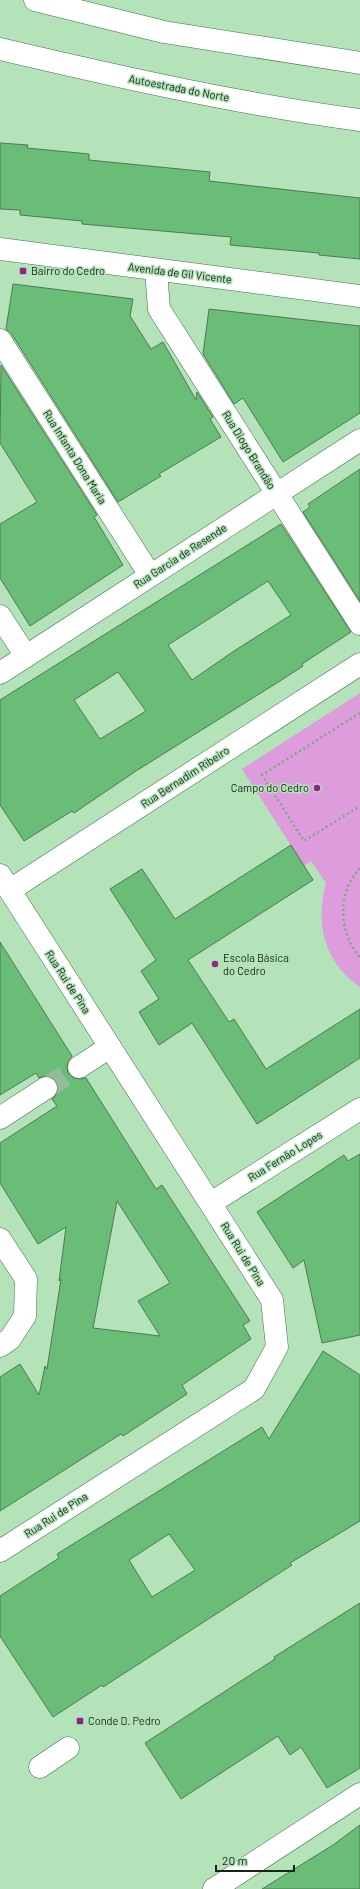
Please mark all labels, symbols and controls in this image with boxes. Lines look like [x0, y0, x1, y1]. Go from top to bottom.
street label: Autoestrada do Norte [128, 71, 231, 104]
street label: Avenida de Gil Vicente [127, 260, 233, 285]
place label: Bairro do Cedro [31, 264, 105, 277]
marker: Bairro do Cedro [18, 266, 28, 276]
street label: Rua Infanta Dona Maria [41, 407, 110, 506]
street label: Rua Diogo Brandão [220, 408, 279, 491]
street label: Rua Garcia de Resende [131, 521, 229, 591]
street label: Rua Bernadim Ribeiro [138, 743, 231, 810]
place label: Campo do Cedro [231, 781, 309, 794]
marker: Campo do Cedro [312, 783, 322, 793]
street label: Rua Rui de Pina [43, 948, 94, 1016]
place label: Escola Básica do Cedro [223, 951, 289, 977]
marker: Escola Básica do Cedro [210, 959, 220, 969]
street label: Rua Fernão Lopes [245, 1128, 324, 1184]
street label: Rua Rui de Pina [219, 1219, 268, 1288]
street label: Rua Rui de Pina [22, 1489, 90, 1540]
place label: Conde D. Pedro [88, 1714, 161, 1727]
marker: Conde D. Pedro [75, 1716, 85, 1726]
scale bar [216, 1847, 294, 1873]
text: 20 m [222, 1853, 248, 1867]

